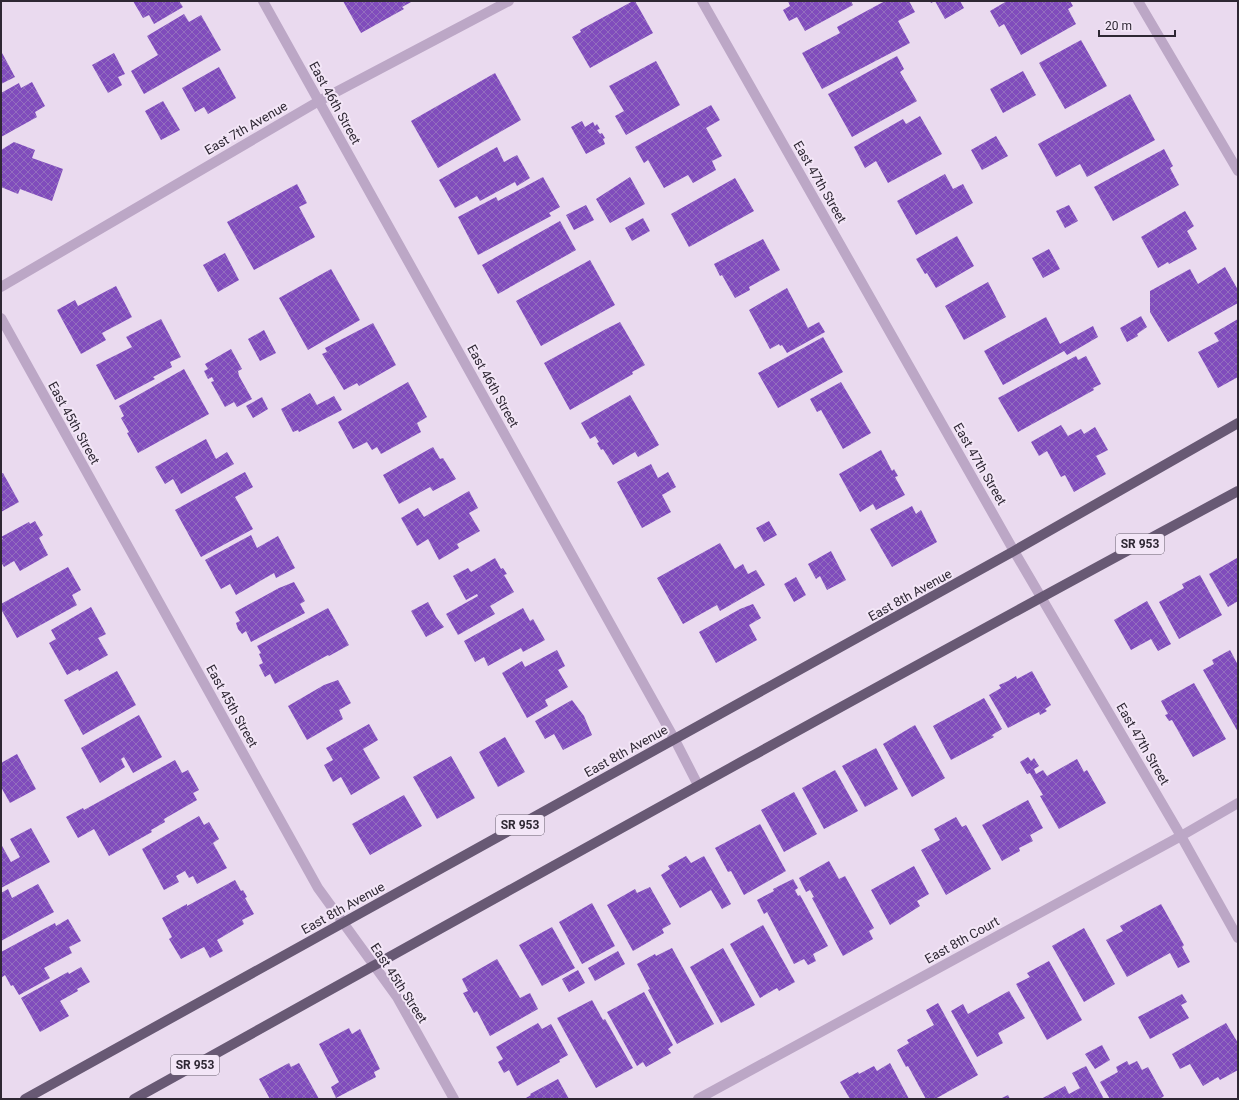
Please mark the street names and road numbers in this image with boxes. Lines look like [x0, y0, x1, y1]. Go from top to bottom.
street label: East 46th Street [306, 59, 364, 147]
street label: East 7th Avenue [202, 98, 290, 158]
street label: East 47th Street [790, 138, 850, 226]
street label: East 46th Street [464, 342, 522, 430]
street label: East 45th Street [45, 379, 103, 467]
street label: East 47th Street [950, 420, 1010, 508]
road number: SR 953 [1116, 534, 1164, 554]
street label: East 8th Avenue [866, 566, 954, 624]
street label: East 45th Street [203, 662, 261, 750]
street label: East 47th Street [1113, 700, 1173, 788]
street label: East 8th Avenue [582, 722, 670, 780]
road number: SR 953 [496, 815, 544, 835]
street label: East 8th Avenue [299, 879, 387, 937]
street label: East 8th Court [922, 913, 1002, 967]
street label: East 45th Street [368, 940, 430, 1026]
road number: SR 953 [171, 1055, 219, 1075]

